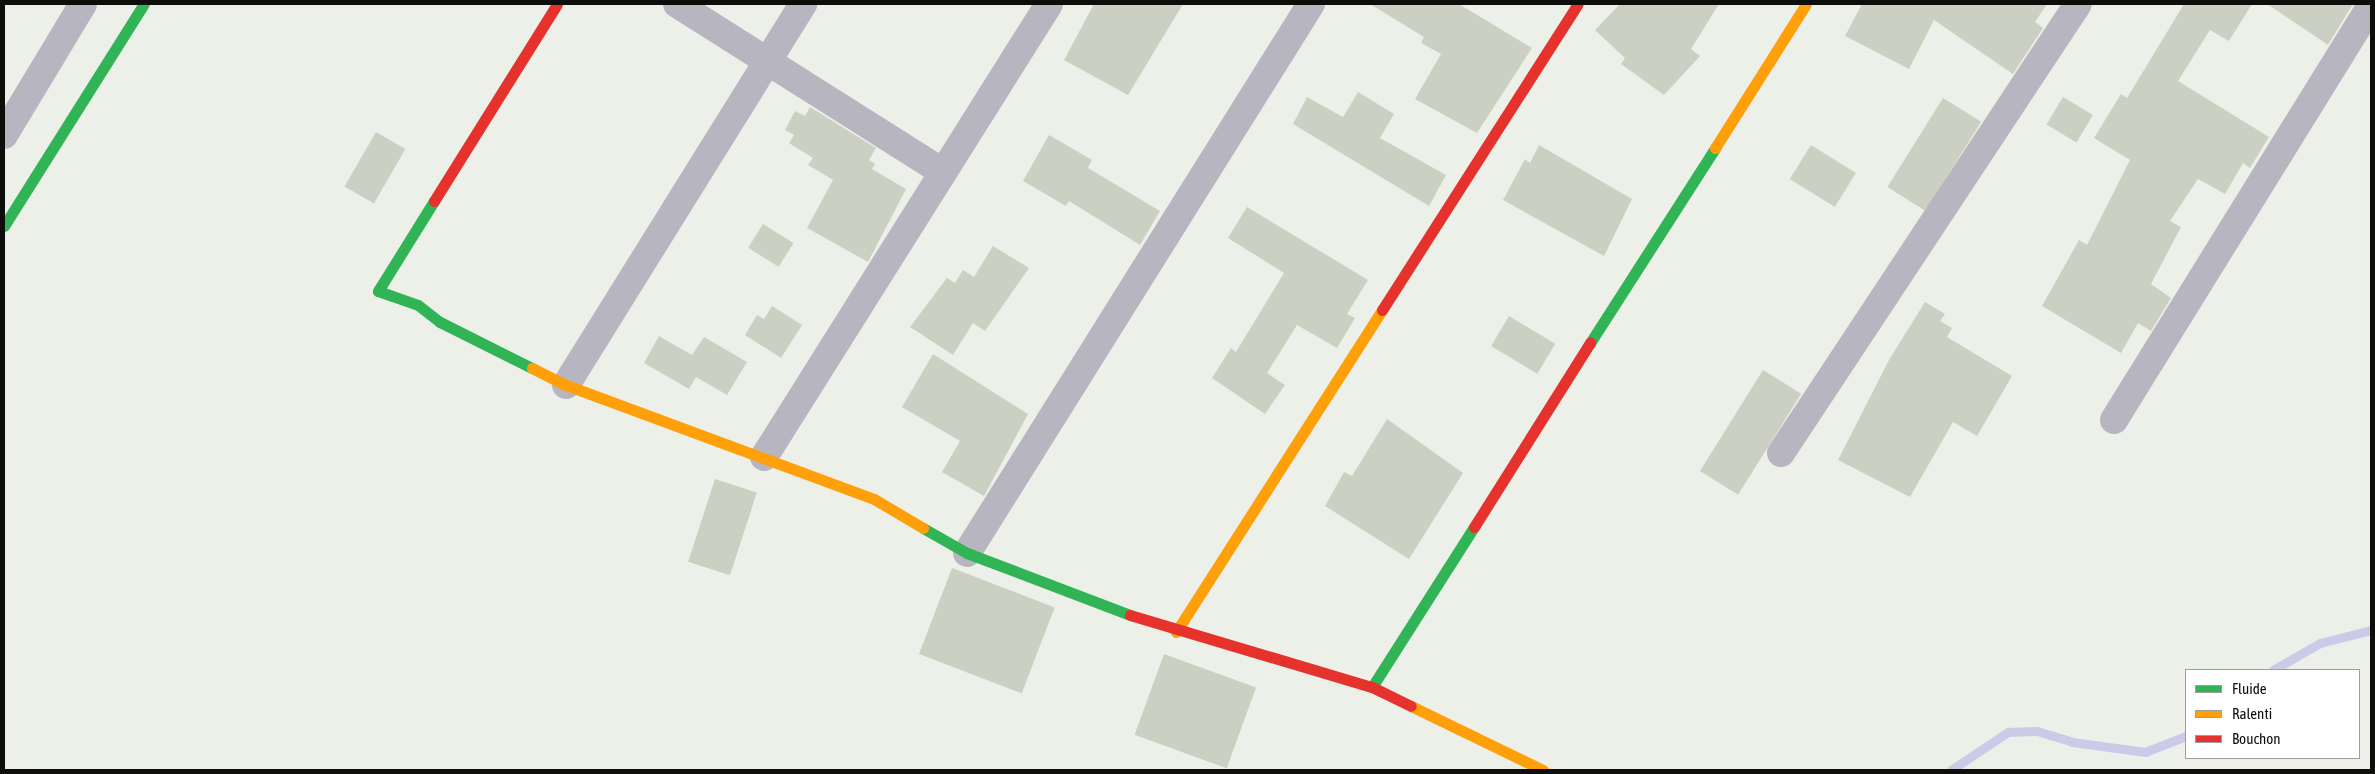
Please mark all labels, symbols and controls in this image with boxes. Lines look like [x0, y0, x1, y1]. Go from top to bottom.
legend [2185, 669, 2360, 759]
text: Fluide [2232, 680, 2267, 697]
text: Ralenti [2232, 705, 2272, 722]
text: Bouchon [2232, 730, 2281, 747]

